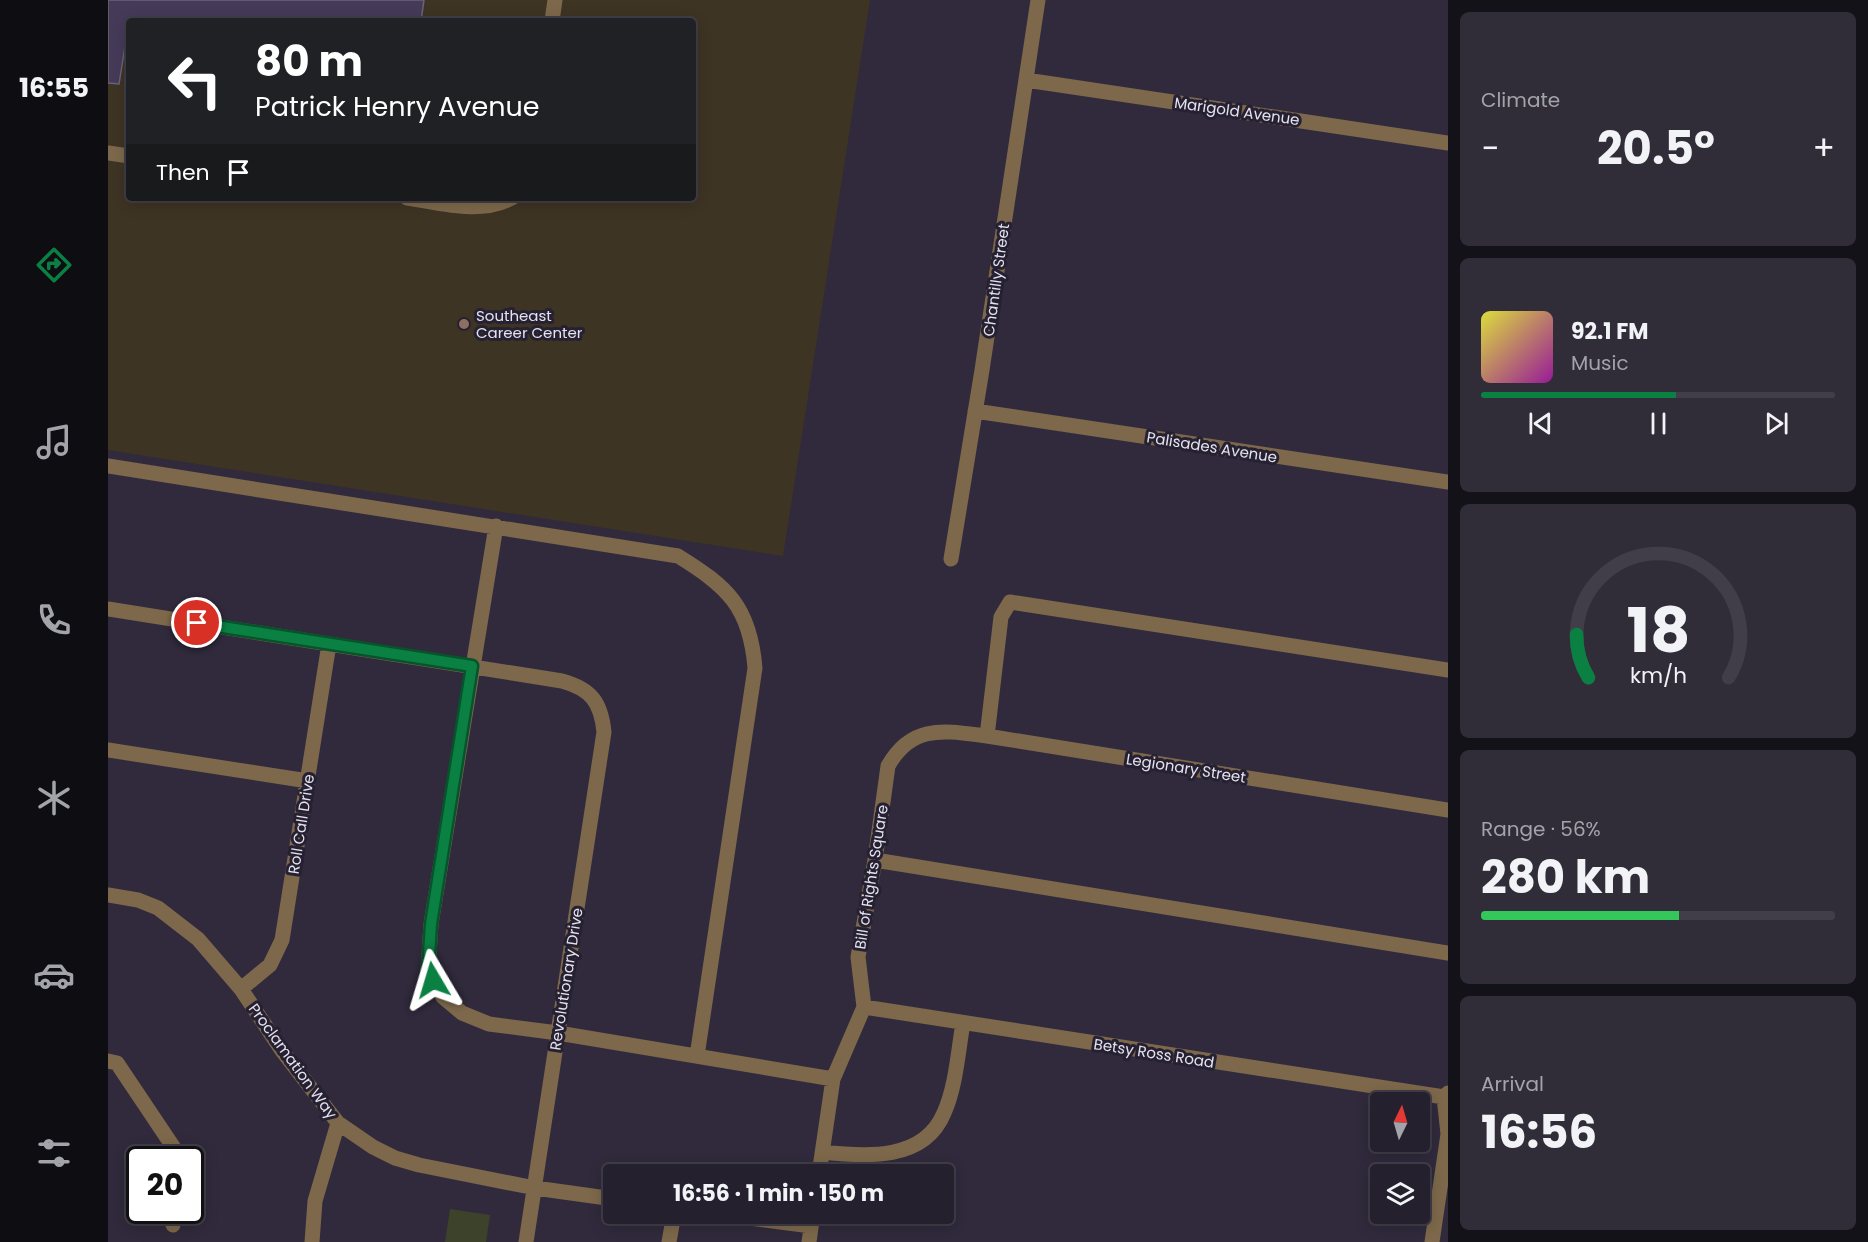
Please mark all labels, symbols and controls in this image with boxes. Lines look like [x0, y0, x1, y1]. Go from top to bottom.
text: 80 m [255, 32, 363, 91]
icon: left [156, 42, 234, 120]
text: 16:55 [19, 69, 89, 106]
text: Climate [1481, 86, 1560, 114]
text: Patrick Henry Avenue [255, 88, 540, 125]
street label: Marigold Avenue [1173, 92, 1301, 130]
text: 20.5° [1597, 117, 1715, 180]
text: − [1481, 125, 1499, 172]
text: + [1812, 125, 1835, 172]
icon: arrive [222, 156, 255, 189]
text: Then [156, 157, 210, 188]
street label: Chantilly Street [978, 222, 1014, 338]
icon: directions [33, 244, 75, 286]
place label: Southeast Career Center [476, 305, 583, 343]
text: 92.1 FM [1571, 316, 1648, 347]
marker: Southeast Career Center [457, 317, 471, 331]
text: Music [1571, 349, 1629, 377]
icon: previous [1524, 407, 1557, 440]
icon: pause [1642, 407, 1675, 440]
icon: next [1760, 407, 1793, 440]
icon: music [33, 421, 75, 463]
street label: Palisades Avenue [1145, 426, 1279, 468]
text: 18 [1626, 586, 1690, 674]
pin [171, 597, 222, 648]
icon: phone [33, 599, 75, 641]
icon: arrive [180, 606, 213, 639]
text: km/h [1629, 660, 1687, 691]
street label: Legionary Street [1125, 748, 1247, 788]
street label: Roll Call Drive [283, 773, 319, 875]
icon: climate [33, 777, 75, 819]
street label: Bill of Rights Square [849, 803, 893, 951]
text: Range · 56% [1481, 815, 1601, 843]
text: 280 km [1481, 846, 1650, 909]
street label: Revolutionary Drive [544, 906, 588, 1052]
position arrow [401, 948, 465, 1012]
icon: car [33, 954, 75, 996]
street label: Proclamation Way [244, 999, 342, 1123]
street label: Betsy Ross Road [1092, 1033, 1216, 1073]
text: Arrival [1481, 1070, 1544, 1098]
north arrow [1370, 1092, 1430, 1152]
map controls [1370, 1092, 1430, 1224]
text: 16:56 [1481, 1101, 1597, 1164]
icon: filters [33, 1132, 75, 1174]
speed limit sign: 20 [126, 1146, 204, 1224]
button: layers [1370, 1164, 1430, 1224]
text: 16:56 · 1 min · 150 m [673, 1178, 884, 1209]

